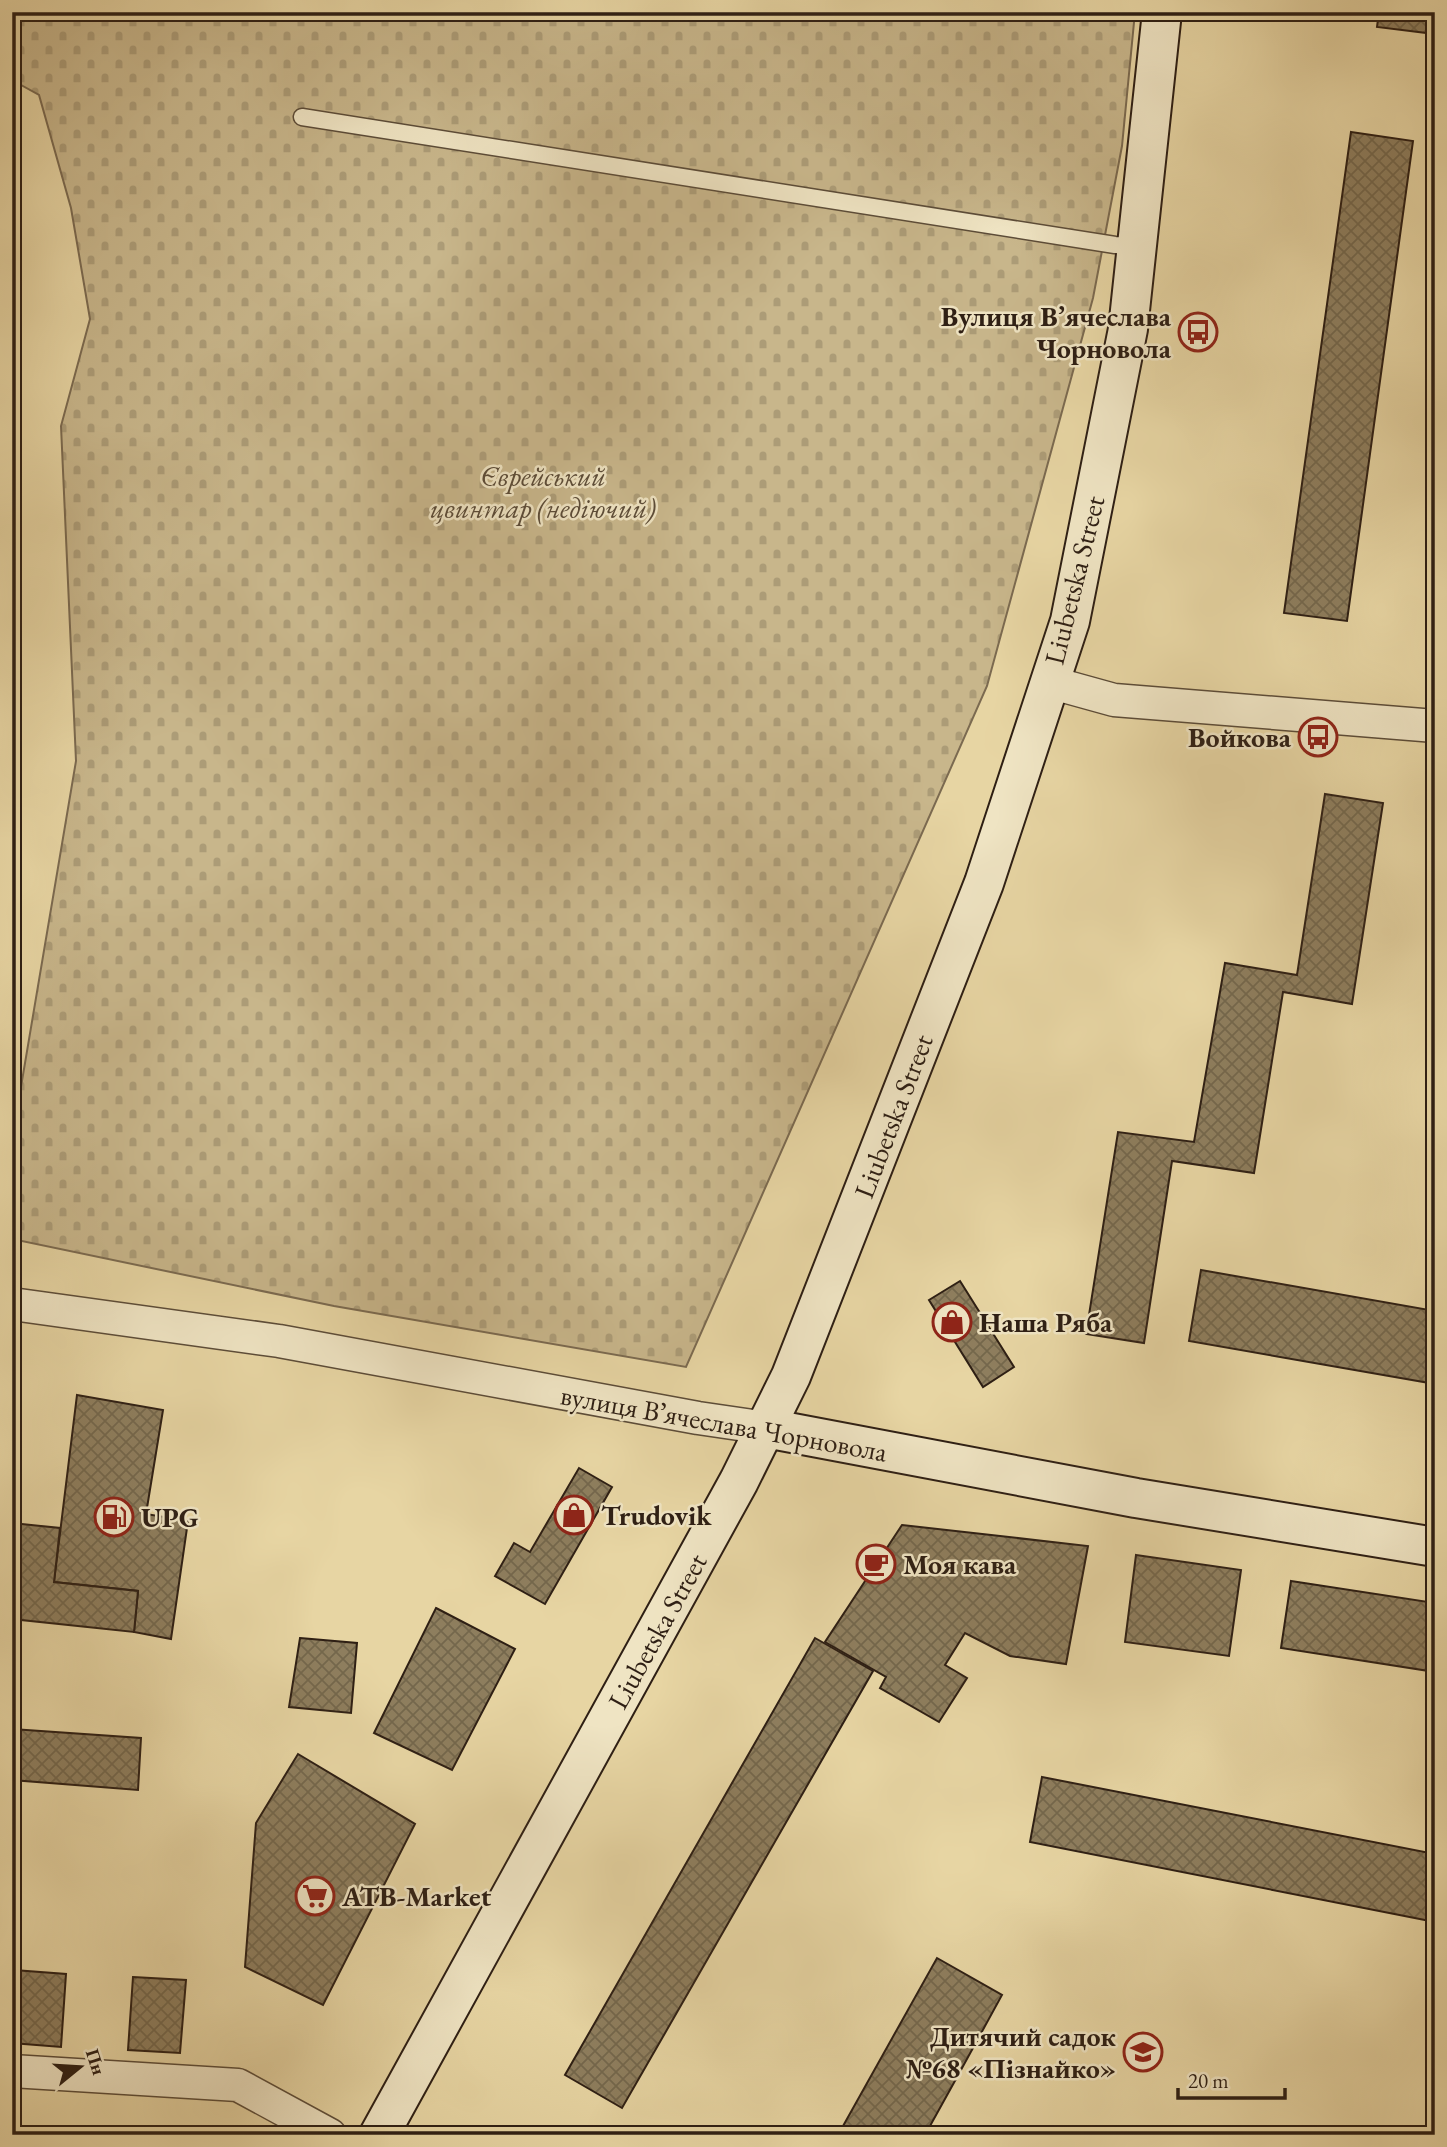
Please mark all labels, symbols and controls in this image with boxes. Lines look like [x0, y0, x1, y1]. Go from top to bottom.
place label: Вулиця В’ячеслава Чорновола [941, 298, 1172, 366]
bus stop icon: Вулиця В’ячеслава Чорновола [1177, 311, 1219, 353]
park label: Єврейський цвинтар (недіючий) [430, 458, 656, 526]
street label: Liubetska Street [1036, 492, 1112, 668]
bus stop icon: Войкова [1297, 716, 1339, 758]
place label: Войкова [1188, 719, 1292, 755]
street label: Liubetska Street [845, 1029, 941, 1203]
shop icon: Наша Ряба [931, 1301, 973, 1343]
place label: Наша Ряба [979, 1304, 1113, 1340]
street label: вулиця Вʼячеслава Чорновола [558, 1377, 891, 1470]
shop icon: Trudovik [553, 1494, 595, 1536]
fuel station icon: UPG [93, 1496, 135, 1538]
place label: Trudovik [601, 1497, 712, 1533]
place label: UPG [141, 1499, 199, 1535]
cafe icon: Моя кава [855, 1543, 897, 1585]
place label: Моя кава [903, 1546, 1017, 1582]
street label: Liubetska Street [599, 1547, 715, 1715]
supermarket icon: ATB-Market [294, 1875, 336, 1917]
place label: ATB-Market [341, 1878, 492, 1914]
place label: Дитячий садок №68 «Пізнайко» [906, 2018, 1117, 2086]
school or university icon: Дитячий садок №68 «Пізнайко» [1122, 2031, 1164, 2073]
north arrow [46, 2032, 116, 2102]
text: Пн [80, 2046, 112, 2078]
scale bar [1178, 2056, 1284, 2100]
text: 20 m [1188, 2067, 1229, 2094]

